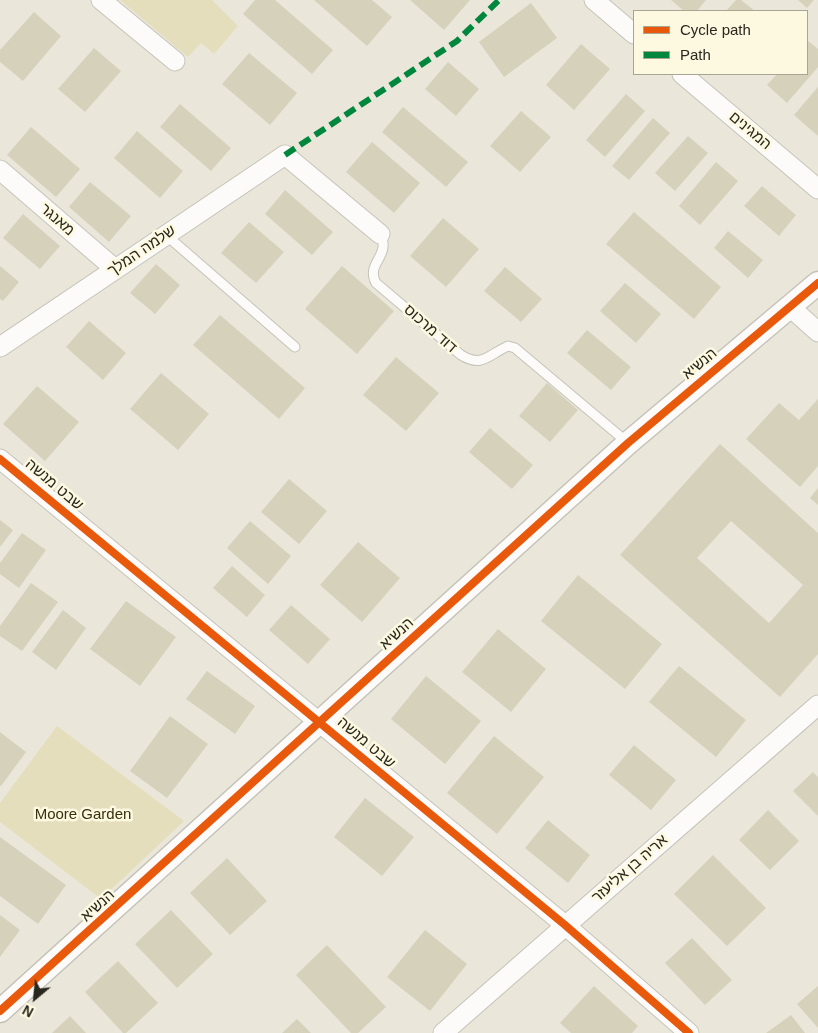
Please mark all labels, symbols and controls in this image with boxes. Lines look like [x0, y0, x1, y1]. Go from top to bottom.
legend [633, 10, 808, 75]
text: Cycle path [680, 21, 751, 38]
text: Path [680, 46, 711, 63]
street label: המגינים [725, 108, 775, 154]
street label: מאנגר [36, 200, 78, 240]
street label: שלמה המלך [105, 222, 179, 280]
street label: דוד מרכוס [400, 301, 460, 357]
street label: הנשיא [679, 344, 721, 384]
street label: שבט מנשה [21, 456, 87, 514]
street label: הנשיא [376, 614, 418, 654]
street label: שבט מנשה [333, 714, 399, 772]
park label: Moore Garden [35, 806, 131, 824]
street label: אריה בן אליעזר [589, 831, 671, 907]
street label: הנשיא [77, 886, 119, 926]
north arrow [10, 973, 60, 1023]
text: N [20, 1002, 36, 1021]

